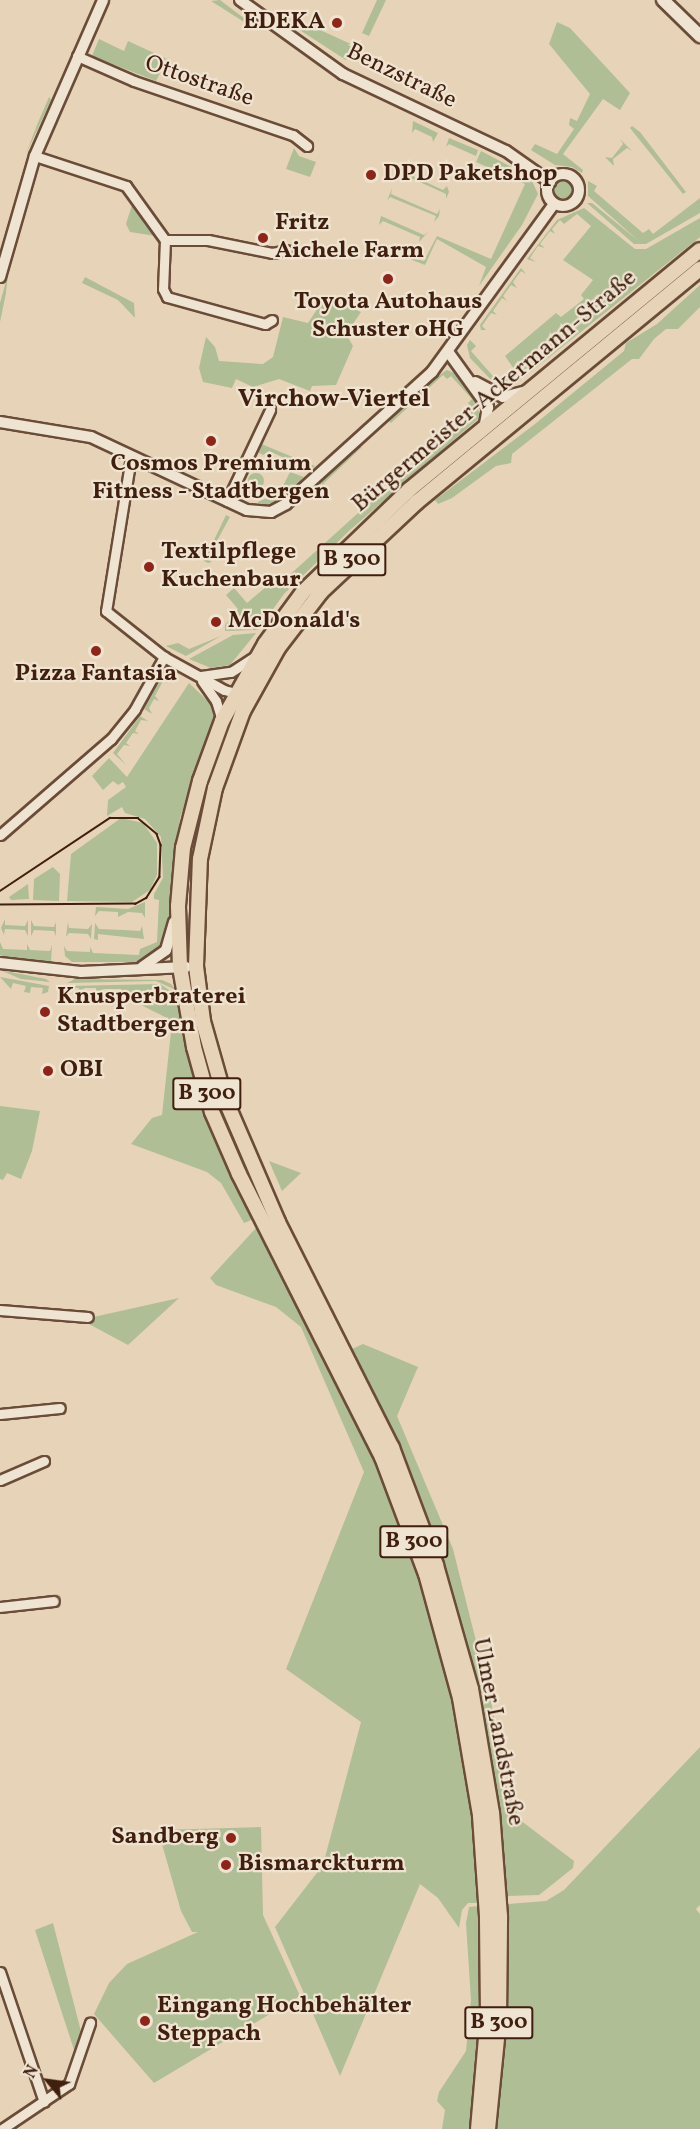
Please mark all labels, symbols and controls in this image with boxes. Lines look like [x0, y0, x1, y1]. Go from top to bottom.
place label: EDEKA [243, 9, 325, 37]
marker: EDEKA [330, 16, 344, 30]
street label: Benzstraße [341, 38, 461, 116]
street label: Ottostraße [141, 50, 257, 114]
place label: DPD Paketshop [383, 161, 557, 189]
marker: DPD Paketshop [364, 168, 378, 182]
place label: Fritz Aichele Farm [275, 210, 424, 266]
marker: Fritz Aichele Farm [256, 231, 270, 245]
street label: Bürgermeister-Ackermann-Straße [347, 264, 643, 520]
marker: Toyota Autohaus Schuster oHG [381, 272, 395, 286]
place label: Toyota Autohaus Schuster oHG [294, 289, 482, 345]
district label: Virchow-Viertel [238, 384, 430, 416]
marker: Cosmos Premium Fitness - Stadtbergen [204, 434, 218, 448]
place label: Cosmos Premium Fitness - Stadtbergen [92, 451, 330, 507]
place label: Textilpflege Kuchenbaur [161, 539, 301, 595]
road number: B 300 [316, 541, 388, 579]
marker: Textilpflege Kuchenbaur [142, 560, 156, 574]
place label: McDonald's [228, 608, 360, 636]
marker: McDonald's [209, 615, 223, 629]
marker: Pizza Fantasia [89, 644, 103, 658]
place label: Pizza Fantasia [15, 661, 177, 689]
place label: Knusperbraterei Stadtbergen [57, 984, 246, 1040]
marker: Knusperbraterei Stadtbergen [38, 1005, 52, 1019]
place label: OBI [60, 1057, 103, 1085]
marker: OBI [41, 1064, 55, 1078]
road number: B 300 [171, 1075, 243, 1113]
road number: B 300 [378, 1523, 450, 1561]
street label: Ulmer Landstraße [465, 1636, 529, 1828]
place label: Sandberg [111, 1824, 219, 1852]
marker: Sandberg [224, 1831, 238, 1845]
place label: Bismarckturm [238, 1851, 405, 1879]
marker: Bismarckturm [219, 1858, 233, 1872]
place label: Eingang Hochbehälter Steppach [157, 1993, 411, 2049]
road number: B 300 [463, 2004, 535, 2042]
marker: Eingang Hochbehälter Steppach [138, 2014, 152, 2028]
north arrow [18, 2051, 78, 2111]
text: N [20, 2062, 45, 2083]

